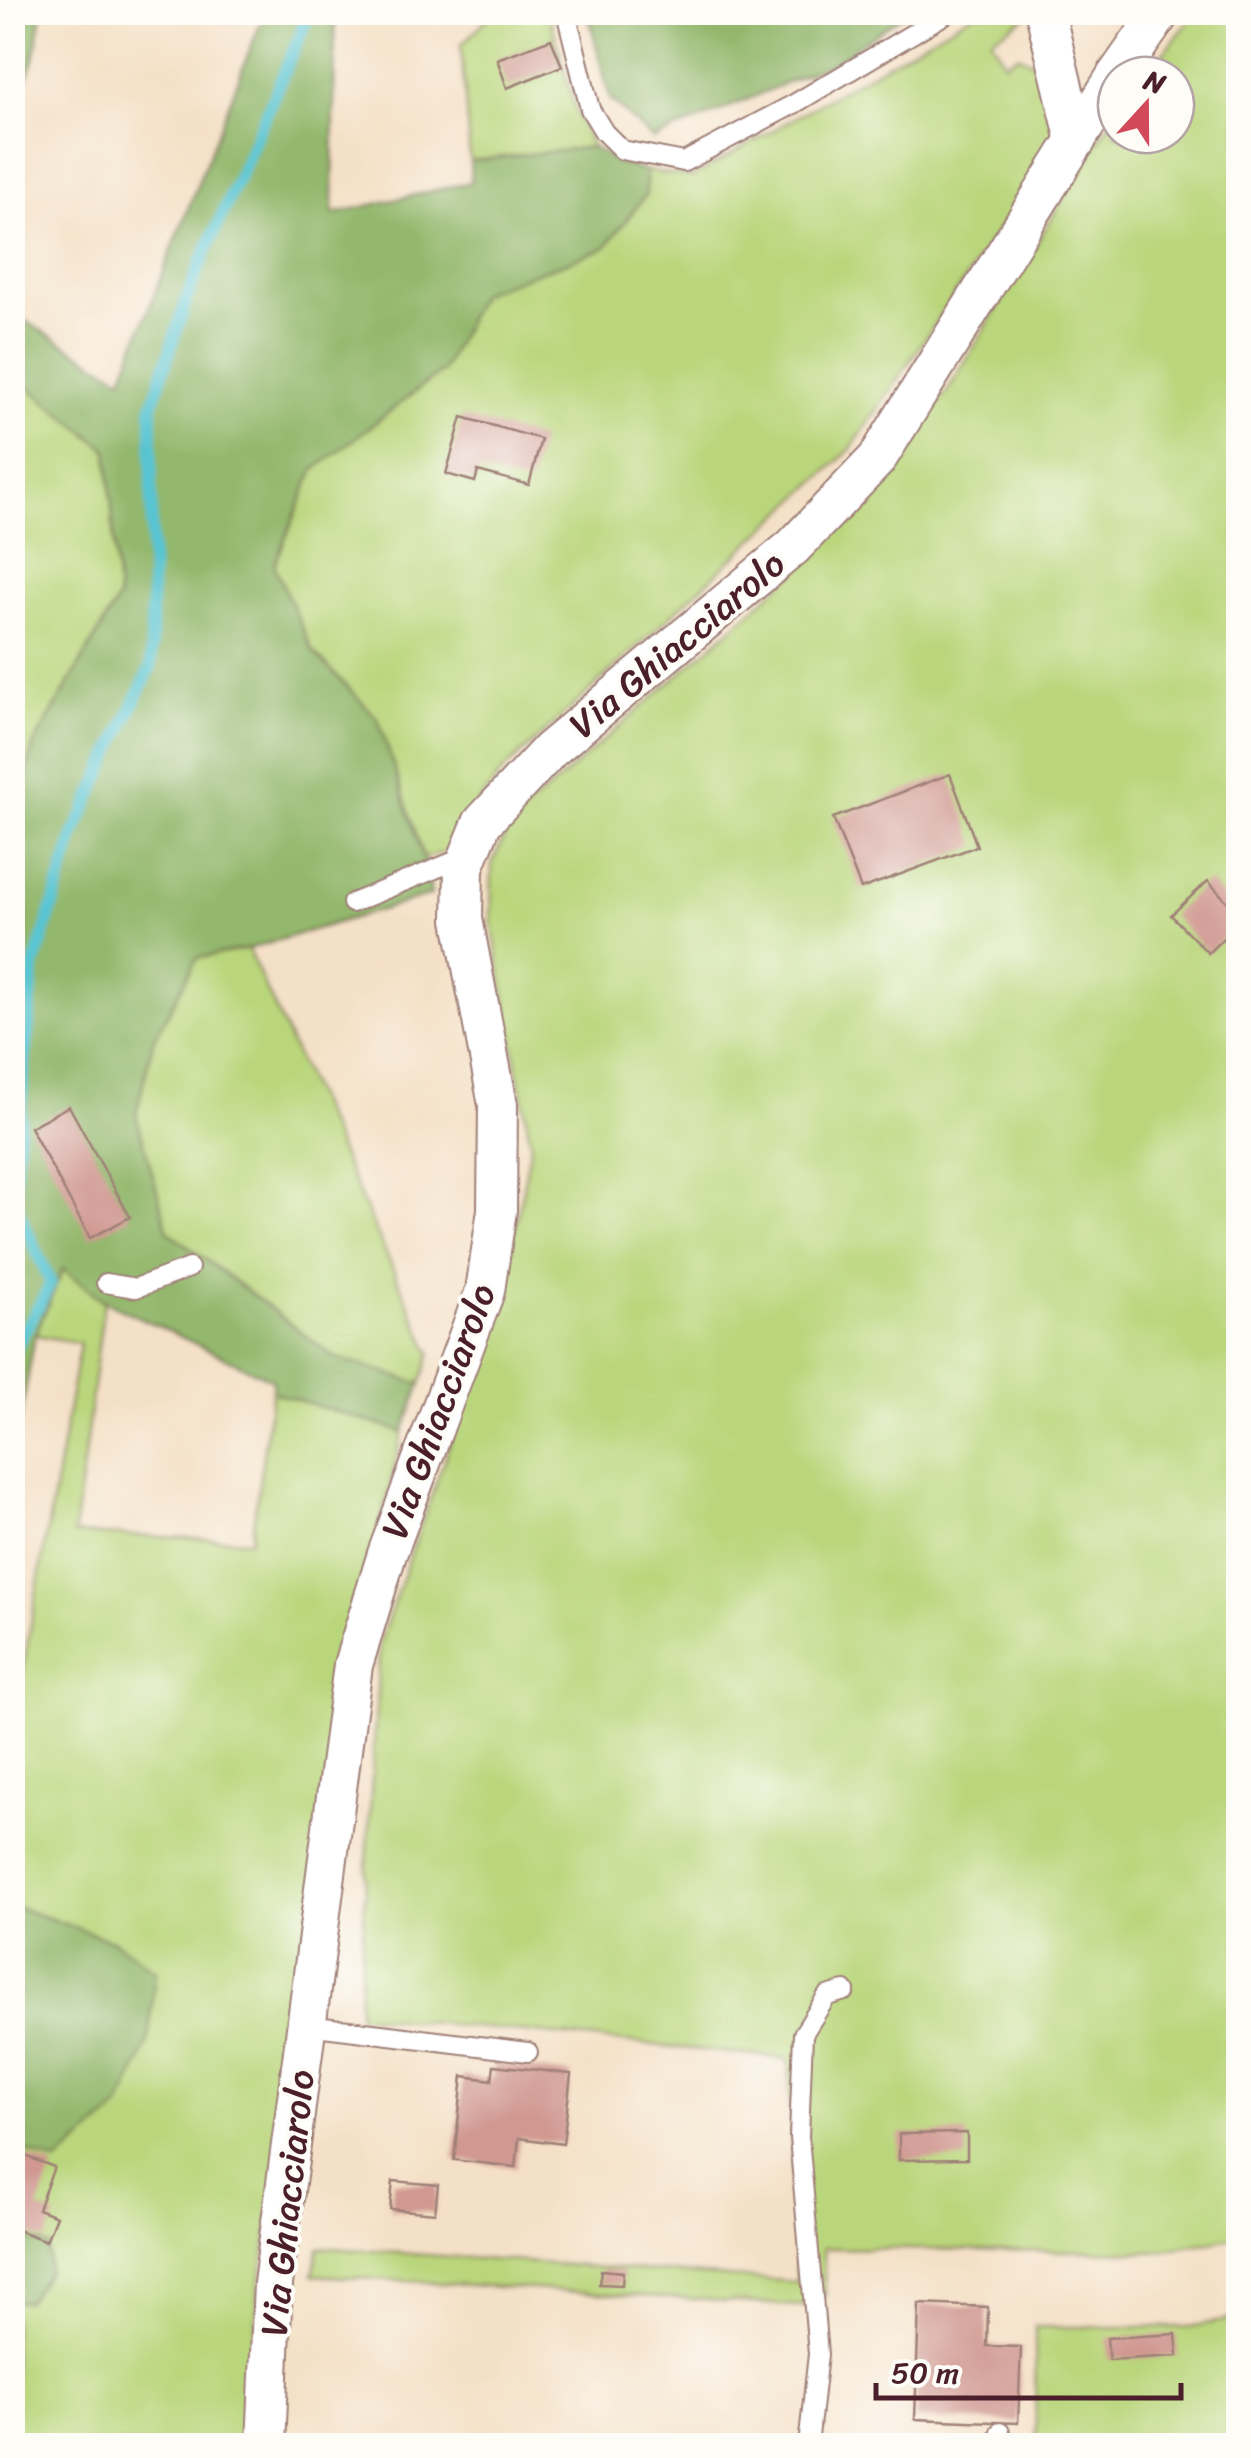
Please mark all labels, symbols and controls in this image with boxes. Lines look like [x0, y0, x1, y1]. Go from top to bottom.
north arrow [1096, 55, 1196, 155]
text: N [1136, 55, 1173, 109]
street label: Via Ghiacciarolo [553, 533, 801, 756]
street label: Via Ghiacciarolo [361, 1274, 516, 1548]
street label: Via Ghiacciarolo [240, 2066, 335, 2340]
scale bar [876, 2338, 1181, 2400]
text: 50 m [891, 2346, 959, 2400]

